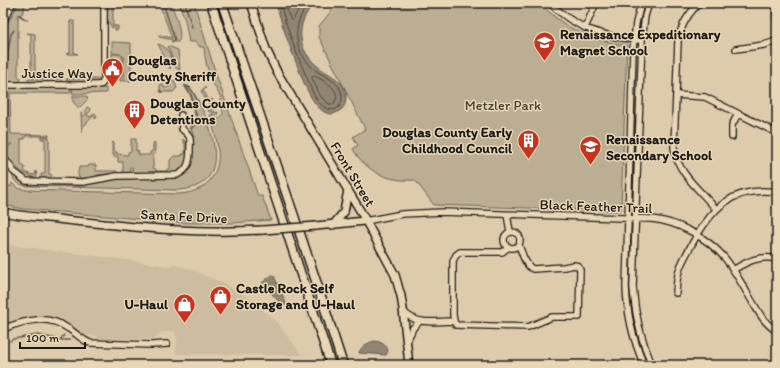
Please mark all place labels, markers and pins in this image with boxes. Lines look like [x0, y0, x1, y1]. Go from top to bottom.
place label: Renaissance Expeditionary Magnet School [560, 26, 721, 59]
school or university icon: Renaissance Expeditionary Magnet School [531, 29, 557, 62]
place label: Douglas County Sheriff [128, 52, 217, 85]
public building icon: Douglas County Sheriff [100, 55, 126, 88]
place label: Douglas County Detentions [150, 95, 246, 128]
building icon: Douglas County Detentions [121, 98, 147, 131]
place label: Douglas County Early Childhood Council [382, 124, 513, 157]
building icon: Douglas County Early Childhood Council [515, 127, 541, 160]
place label: Renaissance Secondary School [606, 131, 713, 164]
school or university icon: Renaissance Secondary School [577, 134, 603, 167]
place label: Castle Rock Self Storage and U-Haul [236, 280, 356, 313]
shop icon: Castle Rock Self Storage and U-Haul [207, 283, 233, 316]
shop icon: U-Haul [171, 291, 197, 324]
place label: U-Haul [125, 296, 169, 313]

